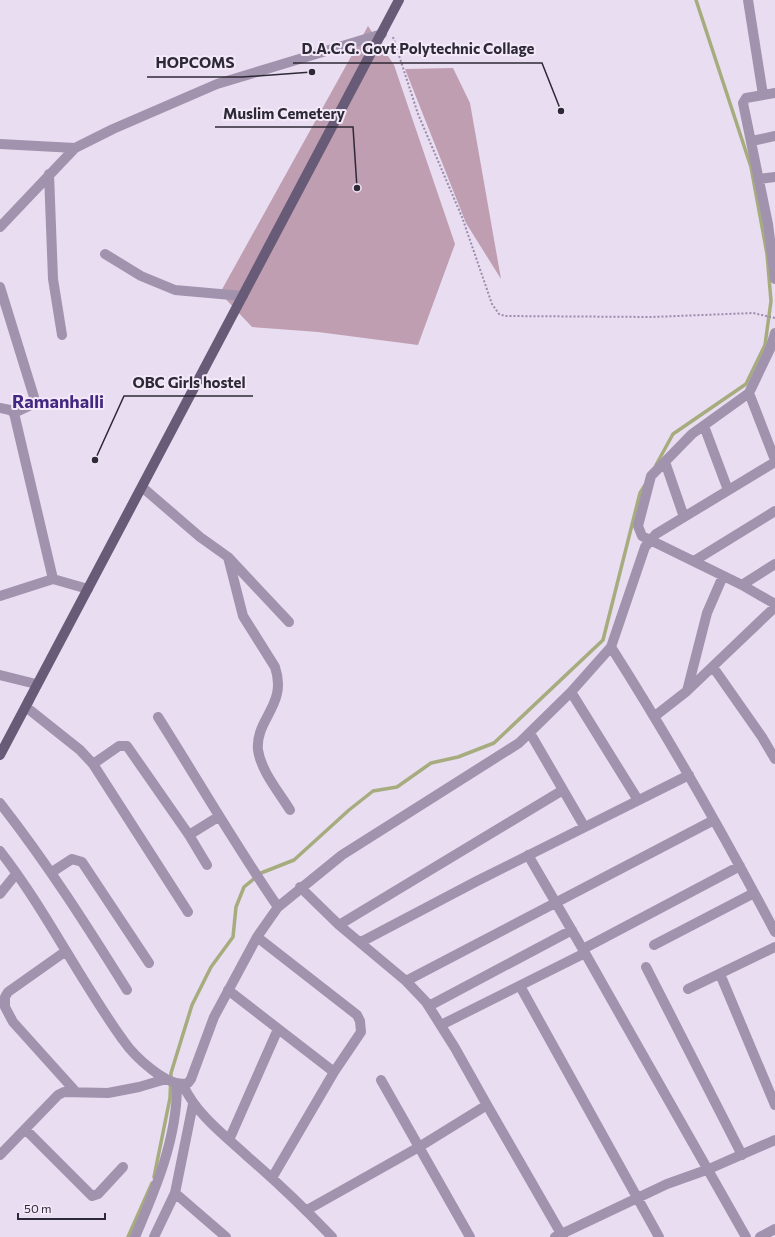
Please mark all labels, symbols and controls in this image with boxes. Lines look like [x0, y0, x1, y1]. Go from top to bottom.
callout: D.A.C.G. Govt Polytechnic Collage [293, 36, 542, 63]
text: D.A.C.G. Govt Polytechnic Collage [302, 39, 534, 57]
callout: HOPCOMS [147, 50, 242, 77]
text: HOPCOMS [156, 53, 234, 71]
callout: Muslim Cemetery [215, 100, 353, 127]
text: Muslim Cemetery [223, 104, 346, 122]
callout: OBC Girls hostel [124, 369, 253, 396]
text: OBC Girls hostel [132, 373, 246, 391]
district label: Ramanhalli [12, 390, 104, 412]
scale bar [18, 1195, 105, 1221]
text: 50 m [24, 1201, 52, 1215]

